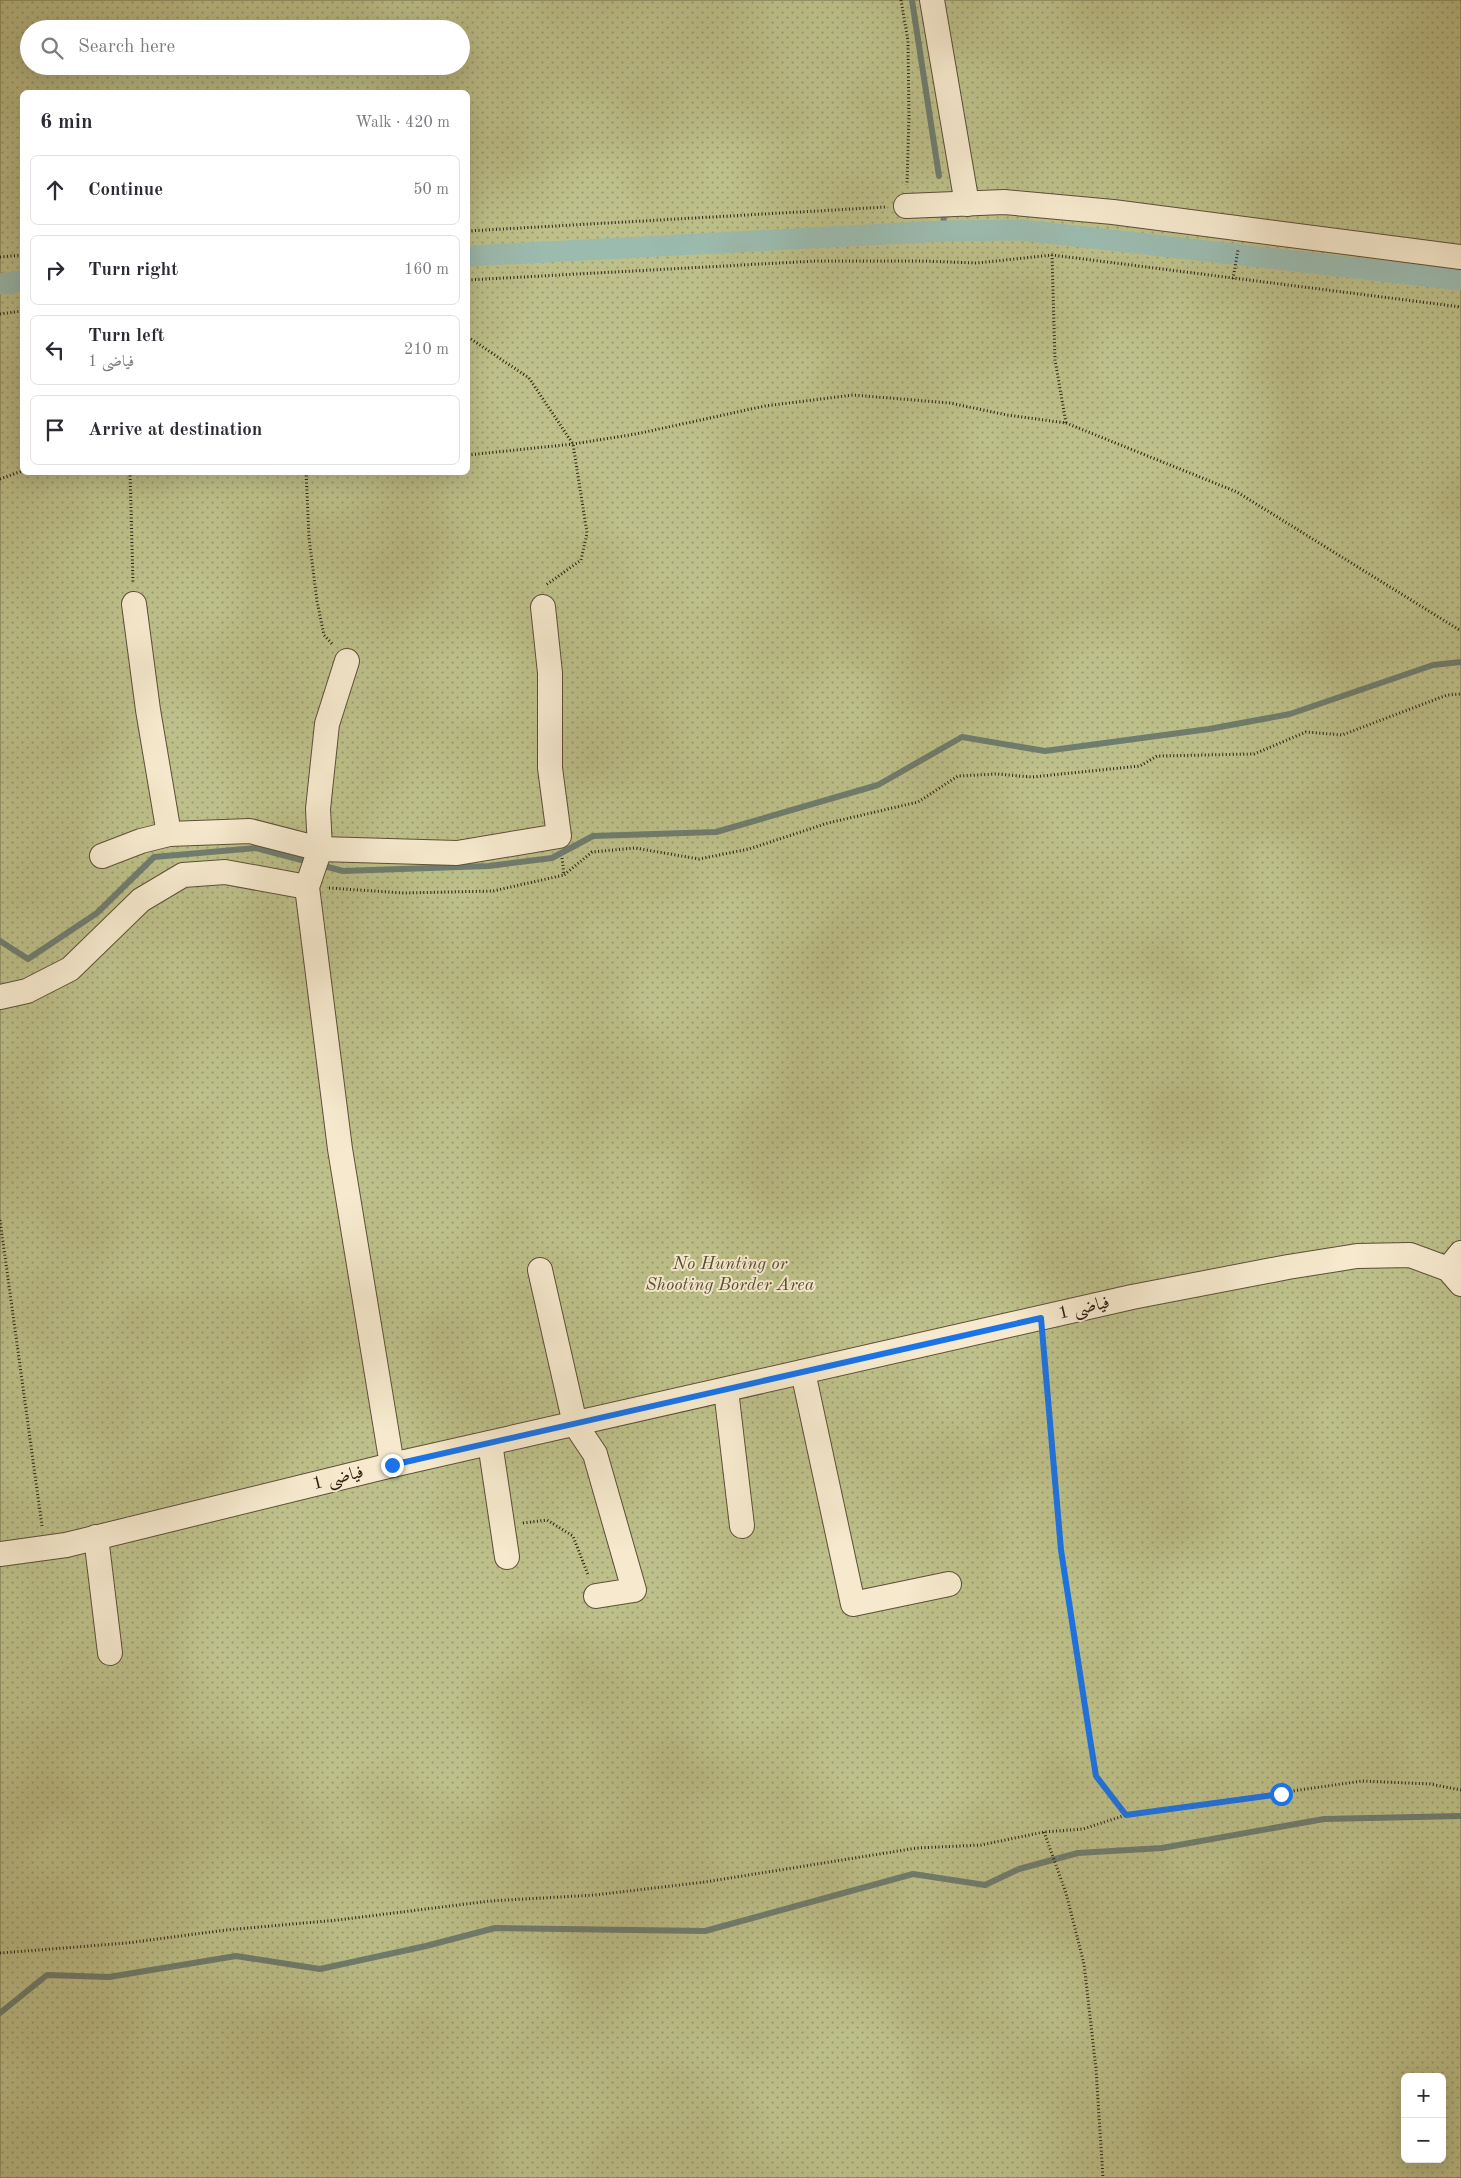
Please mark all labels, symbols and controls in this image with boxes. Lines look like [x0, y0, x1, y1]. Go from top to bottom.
search box [20, 20, 470, 75]
icon: search [38, 34, 66, 62]
text: Search here [78, 38, 175, 57]
text: 6 min [40, 112, 93, 133]
text: Walk · 420 m [355, 115, 450, 131]
icon: ahead [41, 176, 69, 204]
text: Continue [88, 181, 163, 200]
text: 50 m [413, 182, 449, 198]
icon: right [41, 256, 69, 284]
text: Turn right [88, 261, 178, 280]
text: 160 m [404, 262, 449, 278]
text: Turn left [88, 327, 165, 346]
icon: left [41, 336, 69, 364]
text: 210 m [404, 342, 449, 358]
text: فیاضی 1 [88, 354, 134, 370]
icon: arrive [41, 416, 69, 444]
text: Arrive at destination [88, 421, 262, 440]
park label: No Hunting or Shooting Border Area [646, 1255, 815, 1294]
street label: فیاضی 1 [1057, 1293, 1112, 1326]
route end [381, 1454, 404, 1477]
street label: فیاضی 1 [311, 1463, 366, 1496]
route start [1270, 1783, 1293, 1806]
map controls [1401, 2073, 1446, 2163]
button: + [1401, 2073, 1446, 2118]
button: − [1401, 2118, 1446, 2163]

